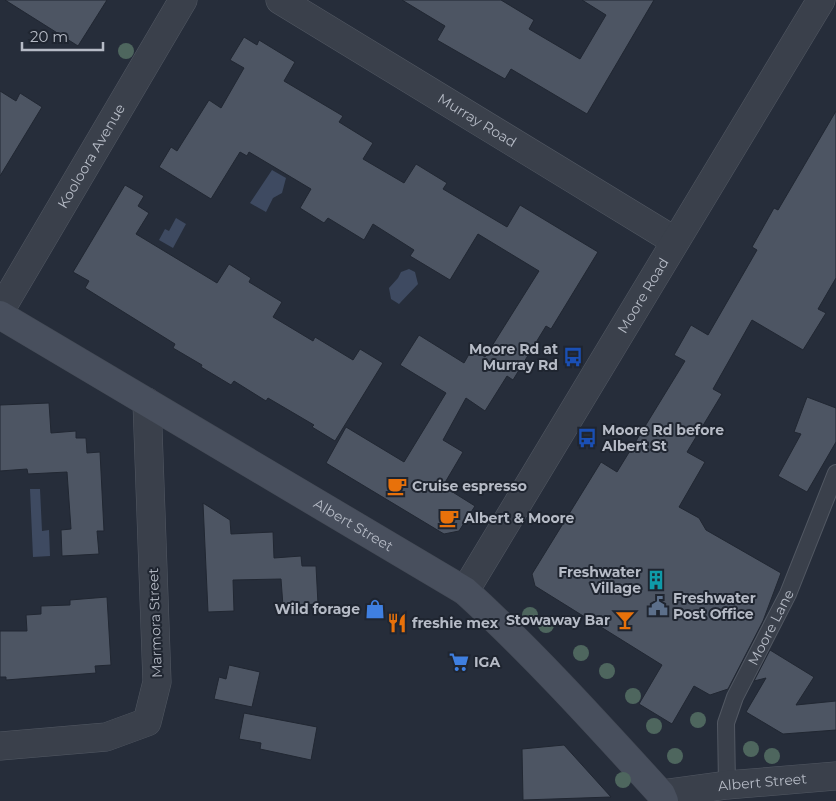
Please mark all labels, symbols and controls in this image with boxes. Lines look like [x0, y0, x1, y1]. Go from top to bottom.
scale bar [22, 20, 104, 52]
text: 20 m [30, 27, 68, 46]
street label: Murray Road [434, 89, 520, 151]
street label: Kooloora Avenue [54, 100, 129, 211]
street label: Moore Road [613, 254, 673, 337]
place label: Moore Rd at Murray Rd [469, 340, 558, 374]
bus stop icon: Moore Rd at Murray Rd [562, 346, 584, 368]
place label: Moore Rd before Albert St [601, 421, 724, 455]
bus stop icon: Moore Rd before Albert St [576, 427, 598, 449]
cafe icon: Cruise espresso [386, 475, 408, 497]
place label: Cruise espresso [412, 477, 527, 495]
street label: Albert Street [310, 494, 397, 555]
cafe icon: Albert & Moore [438, 507, 460, 529]
place label: Albert & Moore [463, 509, 575, 527]
place label: Freshwater Village [558, 563, 641, 597]
street label: Marmora Street [144, 567, 166, 678]
building icon: Freshwater Village [645, 569, 667, 591]
street label: Moore Lane [744, 586, 798, 668]
place label: Freshwater Post Office [673, 589, 756, 623]
public building icon: Freshwater Post Office [647, 595, 669, 617]
shop icon: Wild forage [364, 598, 386, 620]
place label: Wild forage [274, 600, 360, 618]
bar icon: Stowaway Bar [614, 609, 636, 631]
place label: Stowaway Bar [506, 611, 610, 629]
restaurant icon: freshie mex [386, 612, 408, 634]
place label: freshie mex [412, 614, 499, 632]
supermarket icon: IGA [448, 651, 470, 673]
place label: IGA [474, 653, 500, 671]
street label: Albert Street [717, 769, 808, 795]

